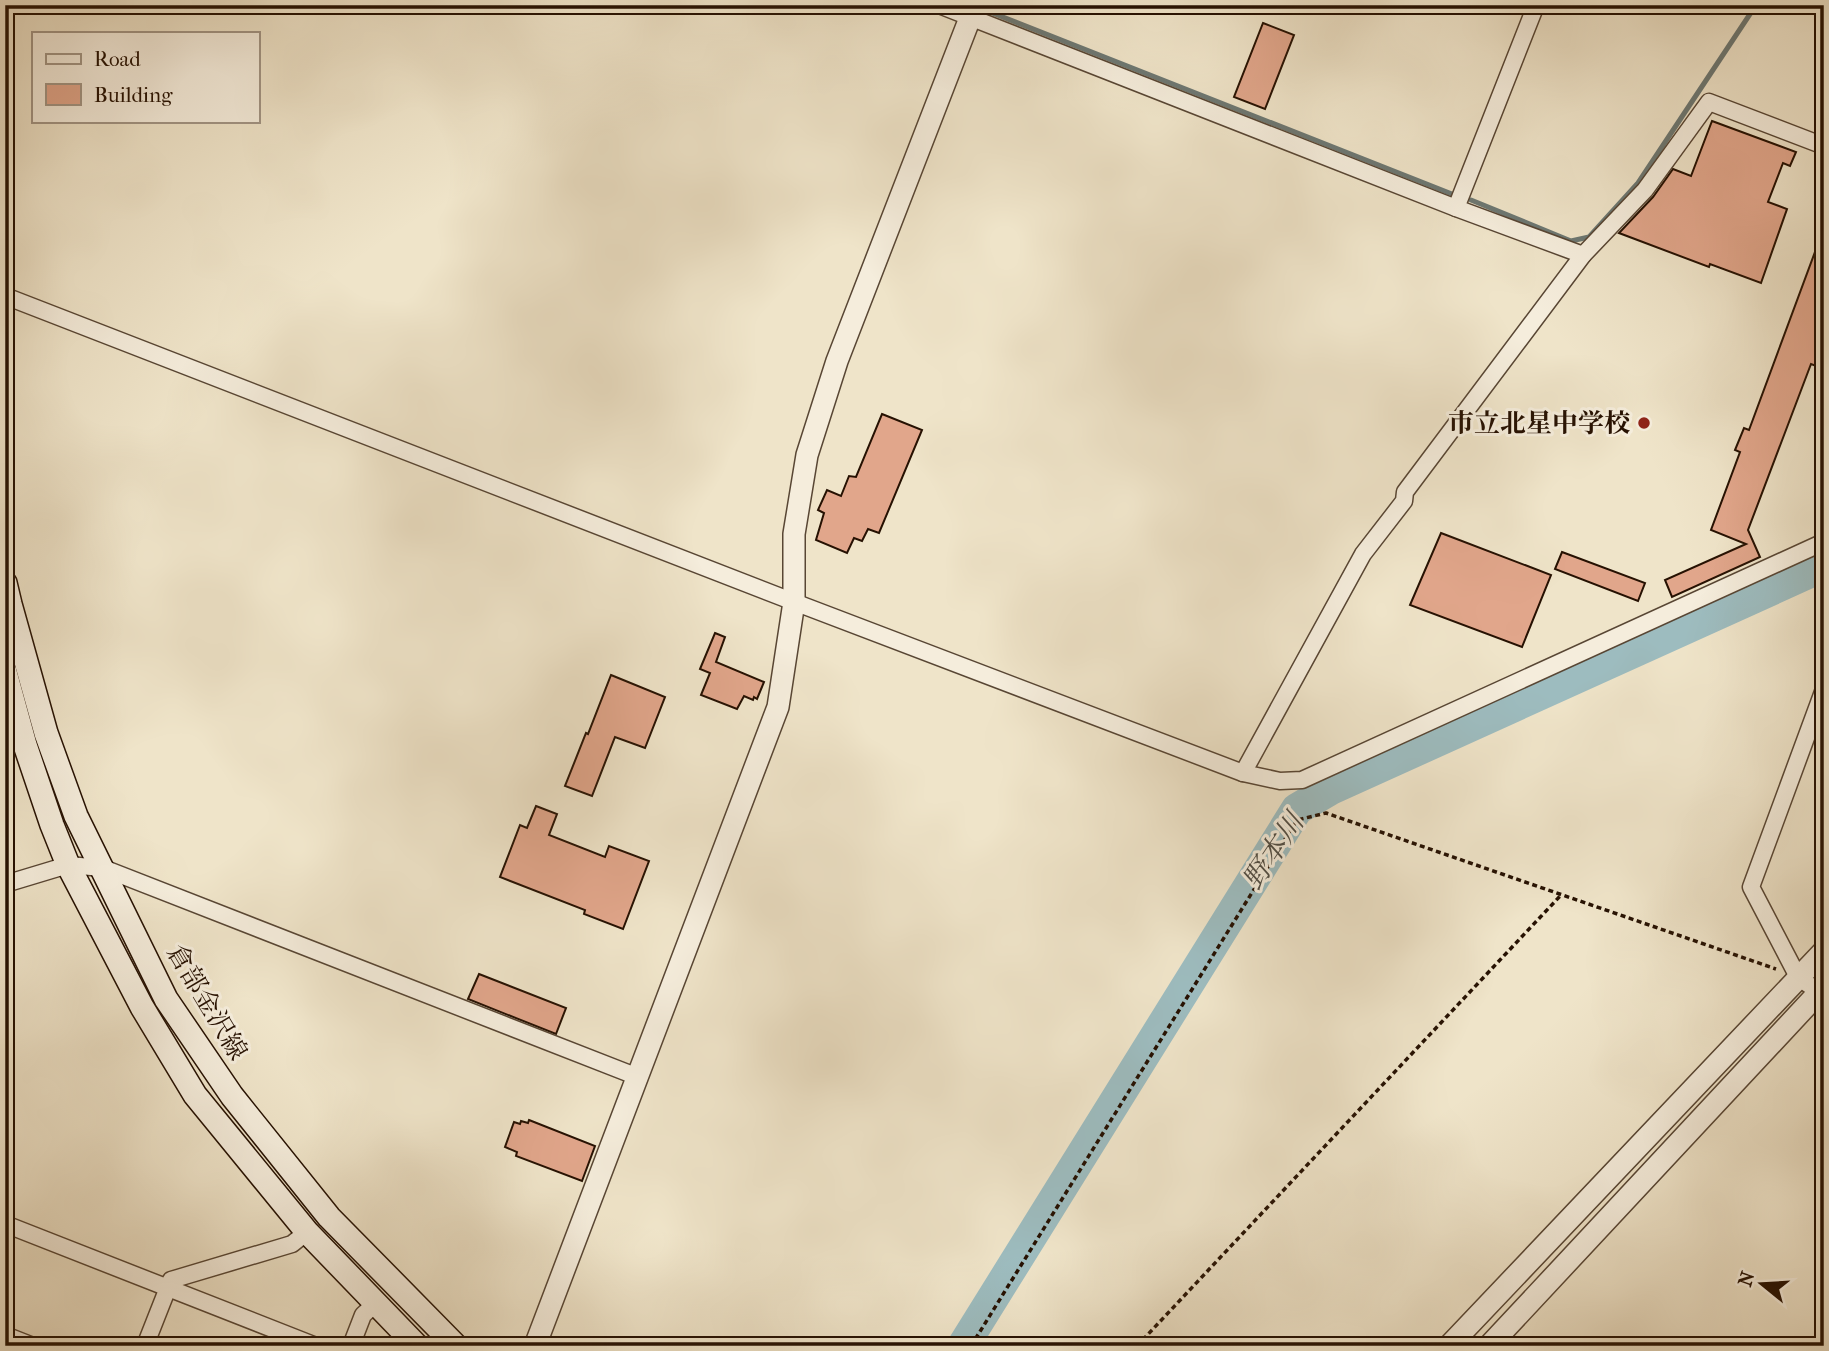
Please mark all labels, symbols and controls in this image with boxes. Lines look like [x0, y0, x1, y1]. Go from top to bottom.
legend [32, 32, 259, 122]
text: Road [94, 47, 141, 71]
text: Building [94, 83, 173, 107]
place label: 市立北星中学校 [1448, 408, 1630, 439]
marker: 市立北星中学校 [1636, 415, 1652, 431]
water label: 野本川 [1236, 804, 1312, 895]
street label: 倉部金沢線 [160, 938, 254, 1066]
north arrow [1728, 1250, 1798, 1320]
text: N [1734, 1268, 1760, 1289]

